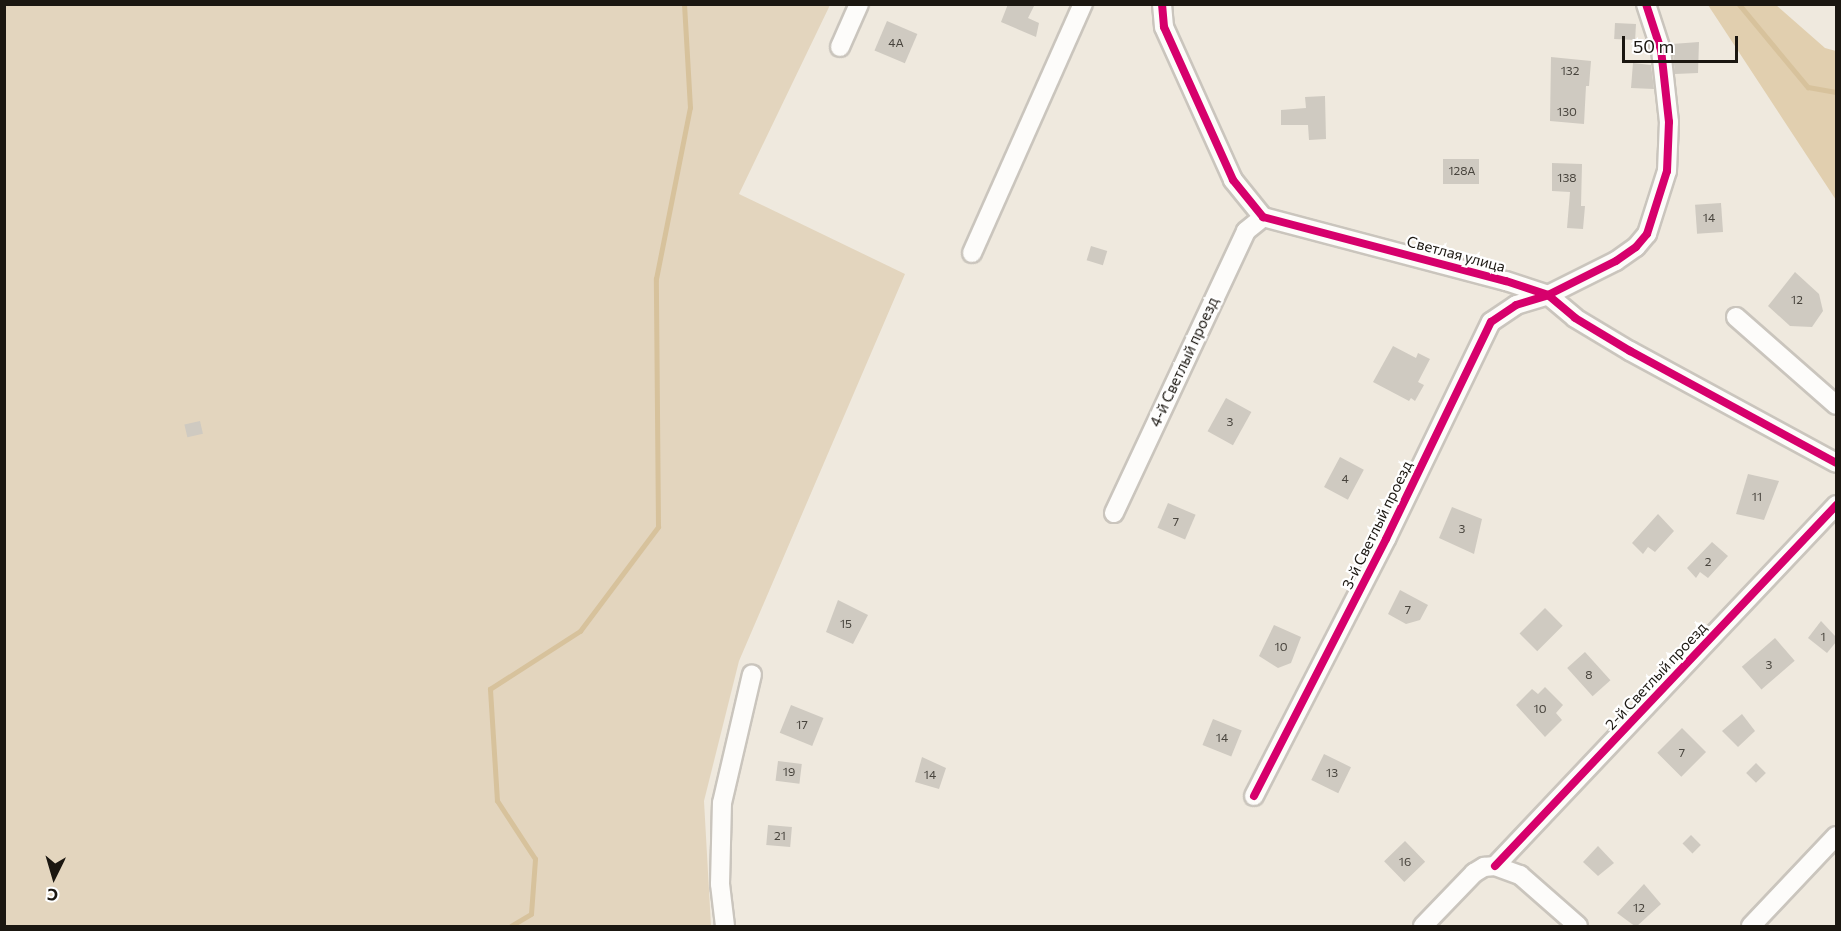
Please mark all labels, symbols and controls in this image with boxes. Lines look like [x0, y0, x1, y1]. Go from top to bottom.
scale bar [1625, 24, 1740, 62]
text: 50 m [1633, 35, 1674, 57]
house number: 4А [888, 36, 904, 50]
house number: 132 [1561, 64, 1579, 78]
house number: 130 [1557, 105, 1577, 119]
house number: 128А [1448, 164, 1476, 178]
house number: 138 [1557, 171, 1577, 185]
house number: 14 [1703, 211, 1715, 225]
street label: Светлая улица [1405, 232, 1507, 276]
house number: 12 [1791, 293, 1803, 307]
street label: 4-й Светлый проезд [1146, 294, 1222, 430]
house number: 3 [1227, 415, 1233, 429]
street label: 3-й Светлый проезд [1338, 458, 1416, 592]
house number: 4 [1341, 472, 1349, 486]
house number: 11 [1752, 490, 1762, 504]
house number: 7 [1173, 515, 1179, 529]
house number: 3 [1459, 522, 1465, 536]
house number: 2 [1705, 555, 1711, 569]
house number: 7 [1405, 603, 1411, 617]
house number: 15 [840, 617, 852, 631]
street label: 2-й Светлый проезд [1602, 619, 1710, 733]
house number: 1 [1820, 630, 1826, 644]
house number: 10 [1275, 640, 1287, 654]
house number: 3 [1766, 658, 1772, 672]
house number: 8 [1585, 668, 1593, 682]
house number: 10 [1534, 702, 1546, 716]
house number: 17 [796, 718, 808, 732]
house number: 14 [1216, 731, 1228, 745]
house number: 7 [1679, 746, 1685, 760]
house number: 19 [783, 765, 795, 779]
house number: 13 [1326, 766, 1338, 780]
house number: 14 [924, 768, 936, 782]
house number: 21 [774, 829, 786, 843]
north arrow [24, 847, 84, 907]
house number: 16 [1399, 855, 1411, 869]
text: С [46, 885, 59, 905]
house number: 12 [1633, 901, 1645, 915]

